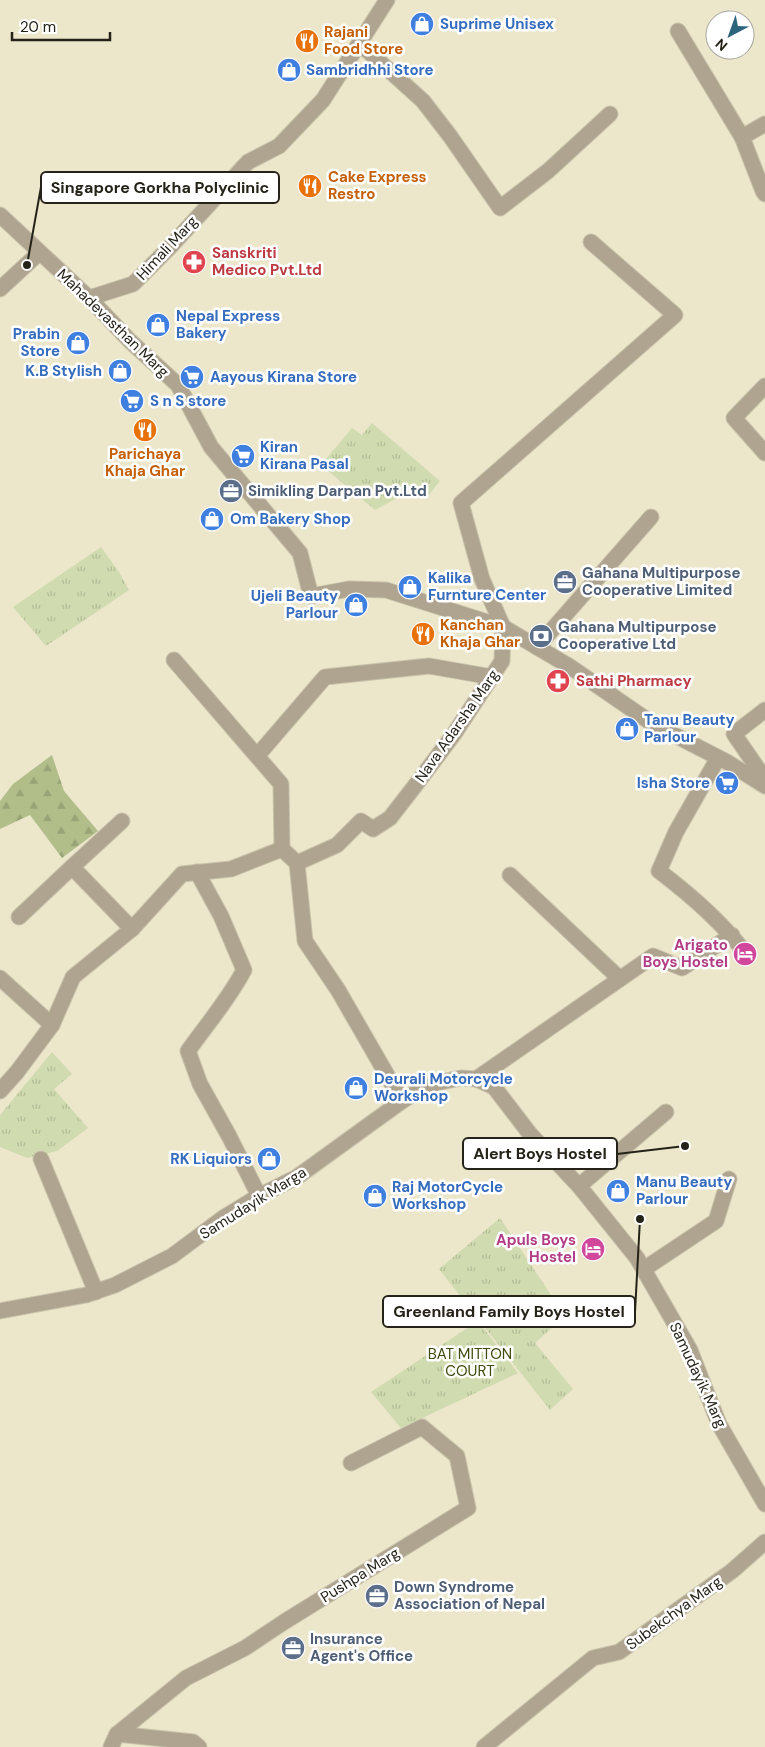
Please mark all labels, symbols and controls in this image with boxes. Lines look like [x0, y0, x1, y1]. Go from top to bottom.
scale bar [12, 10, 110, 42]
north arrow [705, 10, 755, 60]
shop icon: Suprime Unisex [409, 11, 435, 37]
place label: Suprime Unisex [440, 14, 554, 34]
text: 20 m [20, 17, 56, 37]
place label: Rajani Food Store [324, 22, 403, 59]
restaurant icon: Rajani Food Store [294, 28, 320, 54]
text: N [712, 35, 731, 55]
shop icon: Sambridhhi Store [276, 57, 302, 83]
place label: Sambridhhi Store [306, 60, 434, 80]
place label: Cake Express Restro [328, 167, 427, 204]
callout: Singapore Gorkha Polyclinic [41, 172, 279, 203]
restaurant icon: Cake Express Restro [297, 173, 323, 199]
text: Singapore Gorkha Polyclinic [51, 177, 269, 198]
street label: Himali Marg [132, 212, 202, 284]
place label: Sanskriti Medico Pvt.Ltd [212, 243, 322, 280]
pharmacy icon: Sanskriti Medico Pvt.Ltd [181, 249, 207, 275]
street label: Mahadevasthan Marg [53, 264, 173, 382]
place label: Nepal Express Bakery [176, 306, 280, 343]
shop icon: Nepal Express Bakery [145, 312, 171, 338]
place label: Prabin Store [13, 324, 60, 361]
shop icon: Prabin Store [65, 330, 91, 356]
shop icon: K.B Stylish [107, 358, 133, 384]
place label: K.B Stylish [25, 361, 102, 381]
supermarket icon: Aayous Kirana Store [179, 364, 205, 390]
place label: Aayous Kirana Store [210, 367, 357, 387]
supermarket icon: S n S store [119, 388, 145, 414]
place label: S n S store [150, 391, 226, 411]
restaurant icon: Parichaya Khaja Ghar [132, 417, 158, 443]
place label: Kiran Kirana Pasal [260, 437, 349, 474]
supermarket icon: Kiran Kirana Pasal [230, 443, 256, 469]
place label: Parichaya Khaja Ghar [105, 444, 185, 481]
office icon: Simikling Darpan Pvt.Ltd [218, 478, 244, 504]
place label: Simikling Darpan Pvt.Ltd [248, 481, 427, 501]
shop icon: Om Bakery Shop [199, 506, 225, 532]
place label: Om Bakery Shop [230, 509, 351, 529]
place label: Gahana Multipurpose Cooperative Limited [582, 563, 740, 600]
place label: Kalika Furnture Center [428, 568, 546, 605]
office icon: Gahana Multipurpose Cooperative Limited [552, 569, 578, 595]
shop icon: Kalika Furnture Center [397, 574, 423, 600]
place label: Ujeli Beauty Parlour [251, 586, 338, 623]
shop icon: Ujeli Beauty Parlour [343, 592, 369, 618]
place label: Kanchan Khaja Ghar [440, 615, 520, 652]
place label: Gahana Multipurpose Cooperative Ltd [558, 617, 716, 654]
restaurant icon: Kanchan Khaja Ghar [410, 621, 436, 647]
bank icon: Gahana Multipurpose Cooperative Ltd [528, 623, 554, 649]
street label: Nava Adarsha Marg [411, 666, 503, 786]
pharmacy icon: Sathi Pharmacy [545, 668, 571, 694]
place label: Sathi Pharmacy [576, 671, 692, 691]
place label: Tanu Beauty Parlour [644, 710, 735, 747]
shop icon: Tanu Beauty Parlour [614, 716, 640, 742]
supermarket icon: Isha Store [714, 770, 740, 796]
place label: Isha Store [637, 773, 710, 793]
place label: Arigato Boys Hostel [643, 935, 728, 972]
hotel icon: Arigato Boys Hostel [732, 941, 758, 967]
place label: Deurali Motorcycle Workshop [374, 1069, 513, 1106]
shop icon: Deurali Motorcycle Workshop [343, 1075, 369, 1101]
callout: Alert Boys Hostel [463, 1138, 617, 1169]
text: Alert Boys Hostel [473, 1143, 607, 1164]
shop icon: RK Liquiors [256, 1146, 282, 1172]
place label: RK Liquiors [170, 1149, 252, 1169]
street label: Samudayik Marga [196, 1162, 310, 1244]
place label: Manu Beauty Parlour [636, 1172, 732, 1209]
place label: Raj MotorCycle Workshop [392, 1177, 503, 1214]
shop icon: Manu Beauty Parlour [605, 1178, 631, 1204]
shop icon: Raj MotorCycle Workshop [362, 1183, 388, 1209]
place label: Apuls Boys Hostel [496, 1230, 576, 1267]
hotel icon: Apuls Boys Hostel [580, 1236, 606, 1262]
callout: Greenland Family Boys Hostel [383, 1296, 635, 1327]
text: Greenland Family Boys Hostel [393, 1301, 625, 1322]
street label: Samudayik Marg [665, 1319, 731, 1431]
park label: BAT MITTON COURT [428, 1344, 512, 1381]
street label: Pushpa Marg [317, 1543, 403, 1607]
street label: Subekchya Marg [622, 1571, 726, 1655]
place label: Down Syndrome Association of Nepal [394, 1577, 545, 1614]
office icon: Down Syndrome Association of Nepal [364, 1583, 390, 1609]
place label: Insurance Agent's Office [310, 1629, 413, 1666]
office icon: Insurance Agent's Office [280, 1635, 306, 1661]

